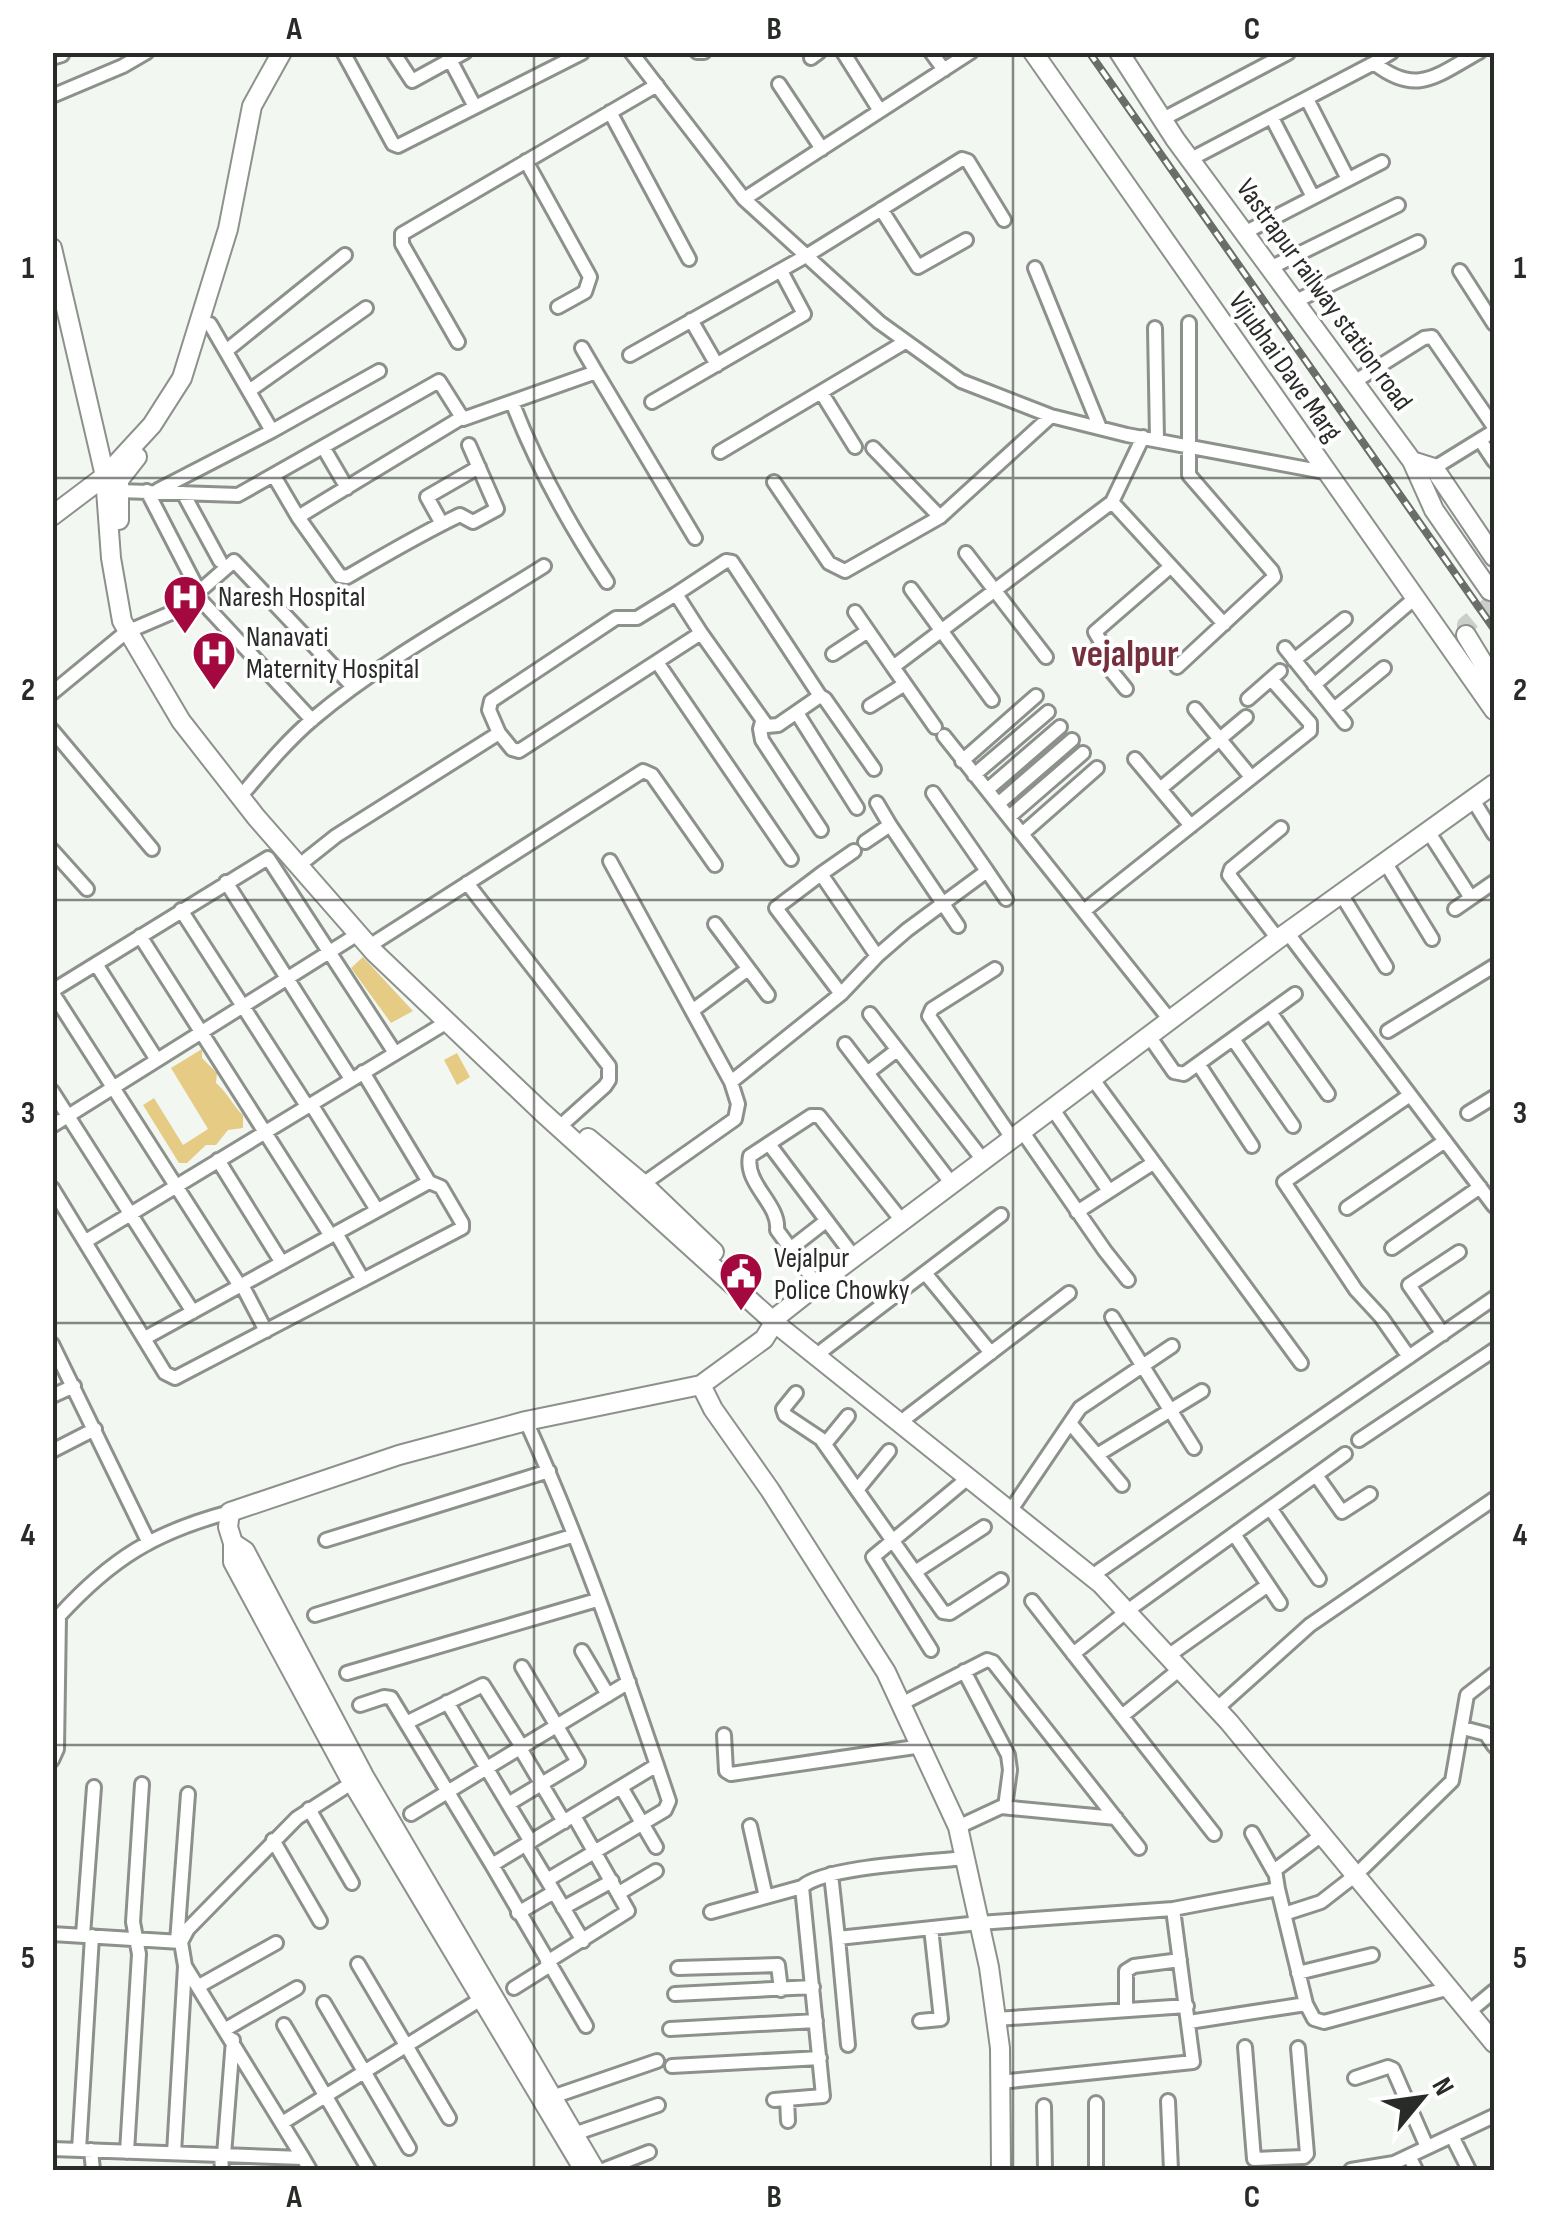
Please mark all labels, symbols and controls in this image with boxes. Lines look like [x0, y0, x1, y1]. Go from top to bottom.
text: A [285, 10, 302, 49]
text: B [766, 10, 782, 49]
text: C [1244, 10, 1260, 49]
street label: Vastrapur railway station road [1229, 173, 1419, 417]
text: 1 [22, 249, 35, 288]
text: 1 [1514, 249, 1527, 288]
street label: Vijubhai Dave Marg [1221, 286, 1349, 448]
hospital icon: Naresh Hospital [162, 574, 208, 635]
place label: Naresh Hospital [218, 581, 365, 614]
place label: Nanavati Maternity Hospital [246, 621, 419, 686]
hospital icon: Nanavati Maternity Hospital [191, 630, 237, 691]
district label: vejalpur [1071, 632, 1179, 677]
text: 2 [21, 671, 35, 710]
text: 2 [1513, 671, 1527, 710]
text: 3 [21, 1094, 35, 1133]
text: 3 [1513, 1094, 1527, 1133]
place label: Vejalpur Police Chowky [774, 1242, 910, 1307]
public building icon: Vejalpur Police Chowky [718, 1251, 764, 1312]
text: 4 [21, 1516, 36, 1555]
text: 4 [1513, 1516, 1528, 1555]
text: 5 [21, 1939, 35, 1978]
text: 5 [1513, 1939, 1527, 1978]
north arrow [1372, 2048, 1472, 2148]
text: N [1424, 2072, 1461, 2101]
text: A [285, 2178, 302, 2217]
text: B [766, 2178, 782, 2217]
text: C [1244, 2178, 1260, 2217]

